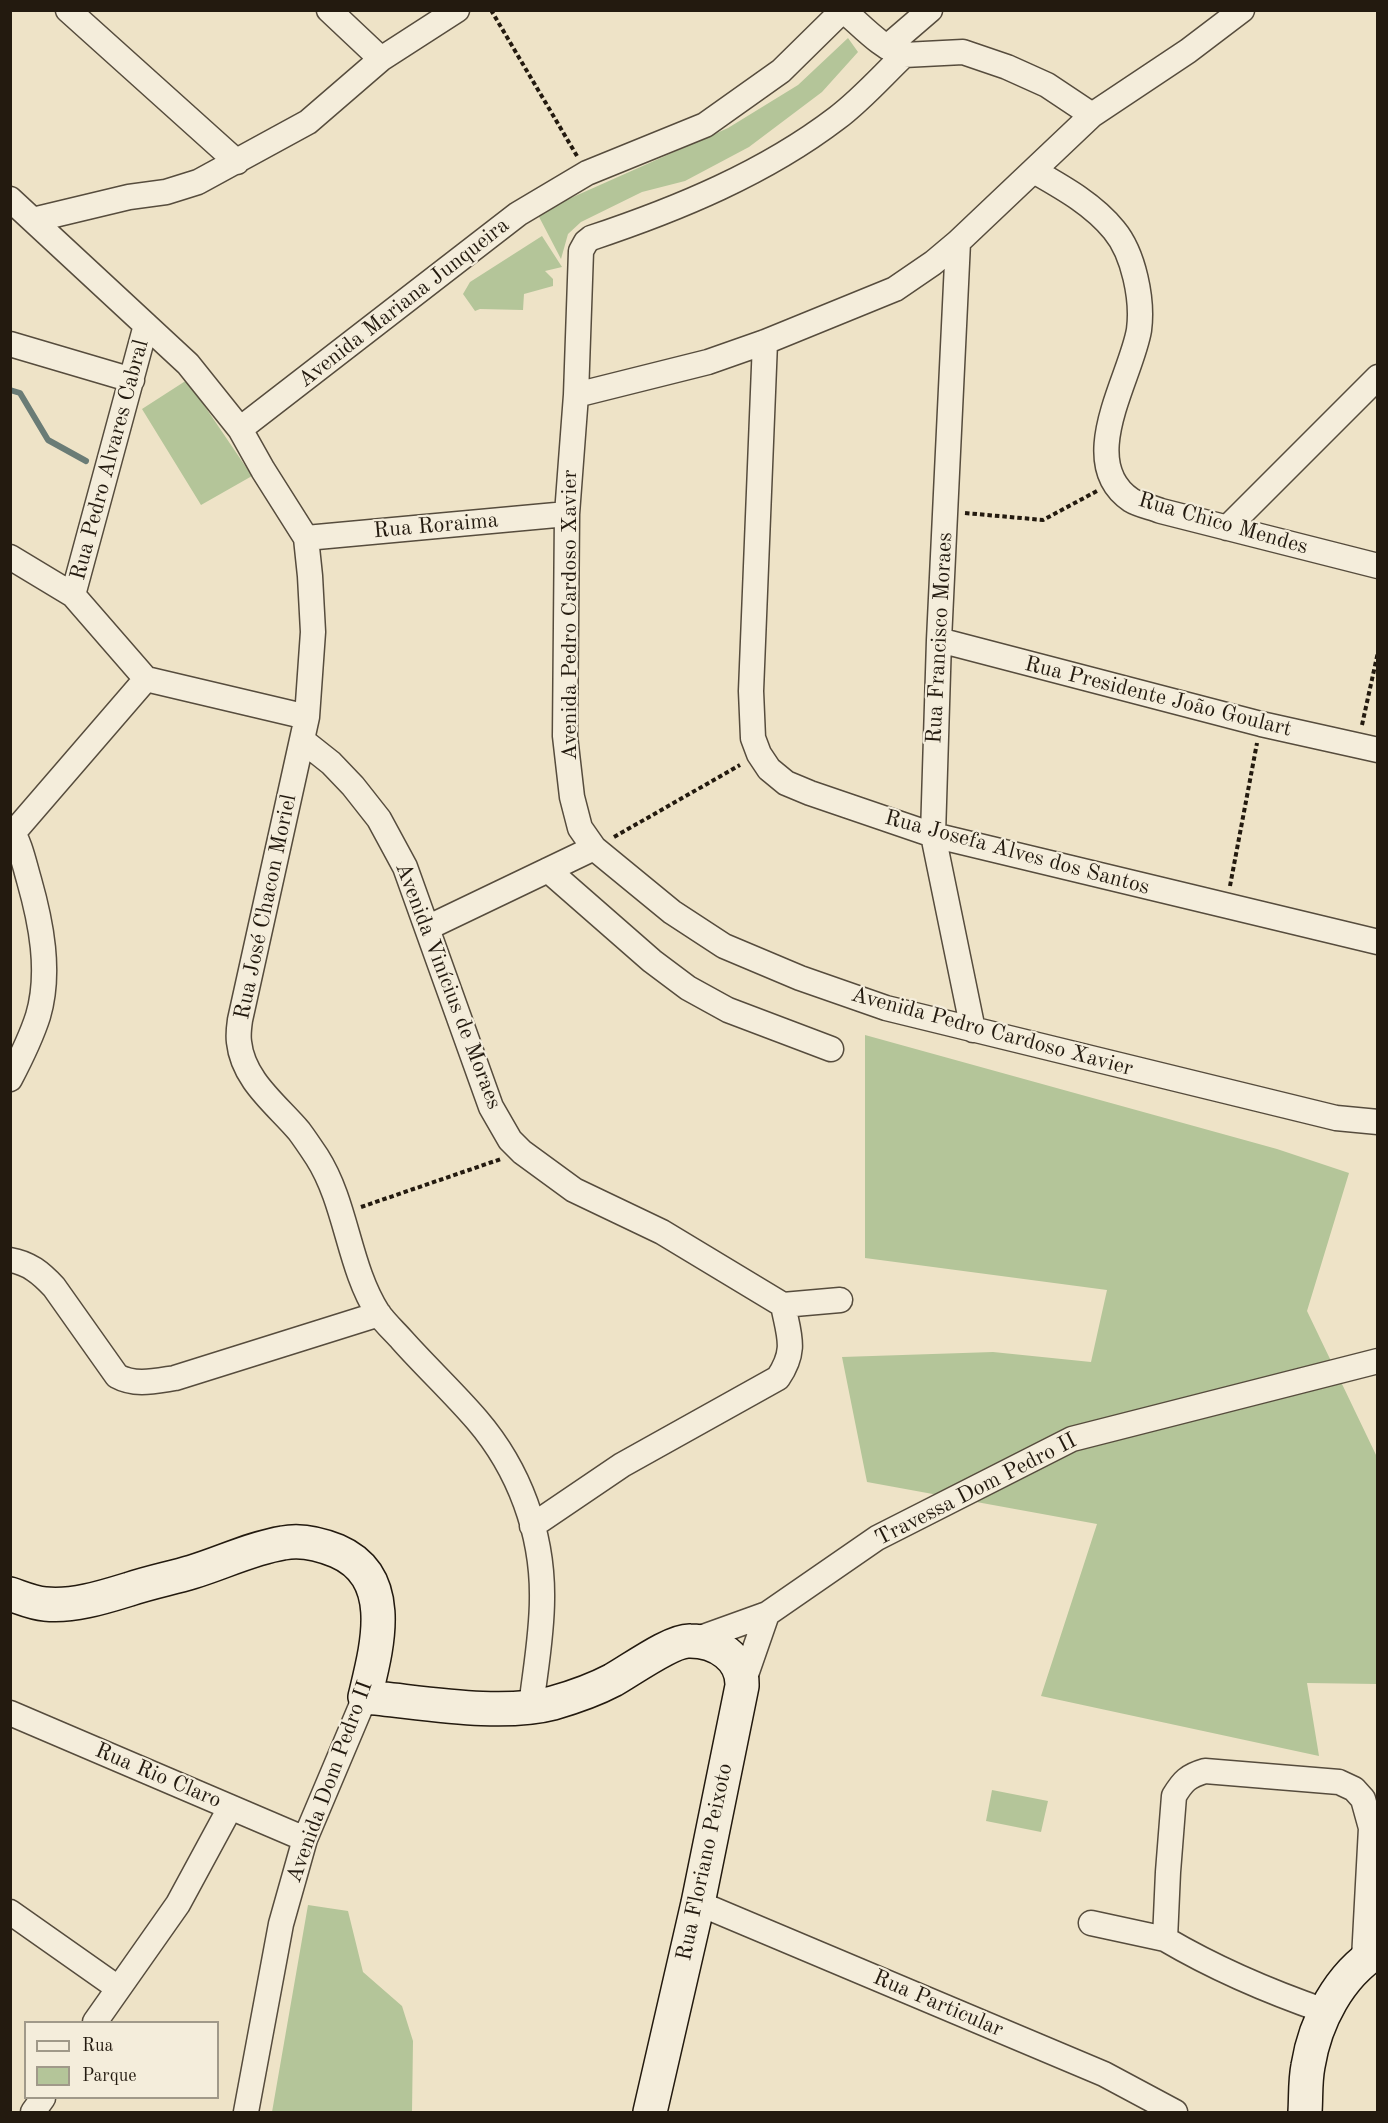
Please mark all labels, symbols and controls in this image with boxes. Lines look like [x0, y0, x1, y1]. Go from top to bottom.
street label: Avenida Mariana Junqueira [293, 212, 515, 394]
street label: Rua Pedro Alvares Cabral [65, 337, 155, 583]
street label: Avenida Pedro Cardoso Xavier [557, 469, 583, 761]
street label: Rua Chico Mendes [1135, 487, 1311, 561]
street label: Rua Roraima [372, 507, 500, 545]
street label: Rua Francisco Moraes [921, 532, 959, 744]
street label: Rua Presidente João Goulart [1022, 651, 1294, 743]
street label: Rua José Chacon Moriel [229, 792, 303, 1022]
street label: Rua Josefa Alves dos Santos [882, 805, 1152, 901]
street label: Avenida Vinícius de Moraes [389, 859, 507, 1113]
street label: Avenida Pedro Cardoso Xavier [848, 982, 1136, 1082]
street label: Travessa Dom Pedro II [871, 1428, 1081, 1552]
street label: Avenida Dom Pedro II [281, 1677, 379, 1887]
street label: Rua Rio Claro [91, 1738, 225, 1814]
street label: Rua Floriano Peixoto [671, 1761, 739, 1963]
street label: Rua Particular [869, 1965, 1007, 2043]
legend [24, 2021, 219, 2099]
text: Rua [82, 2037, 113, 2055]
text: Parque [82, 2067, 137, 2085]

